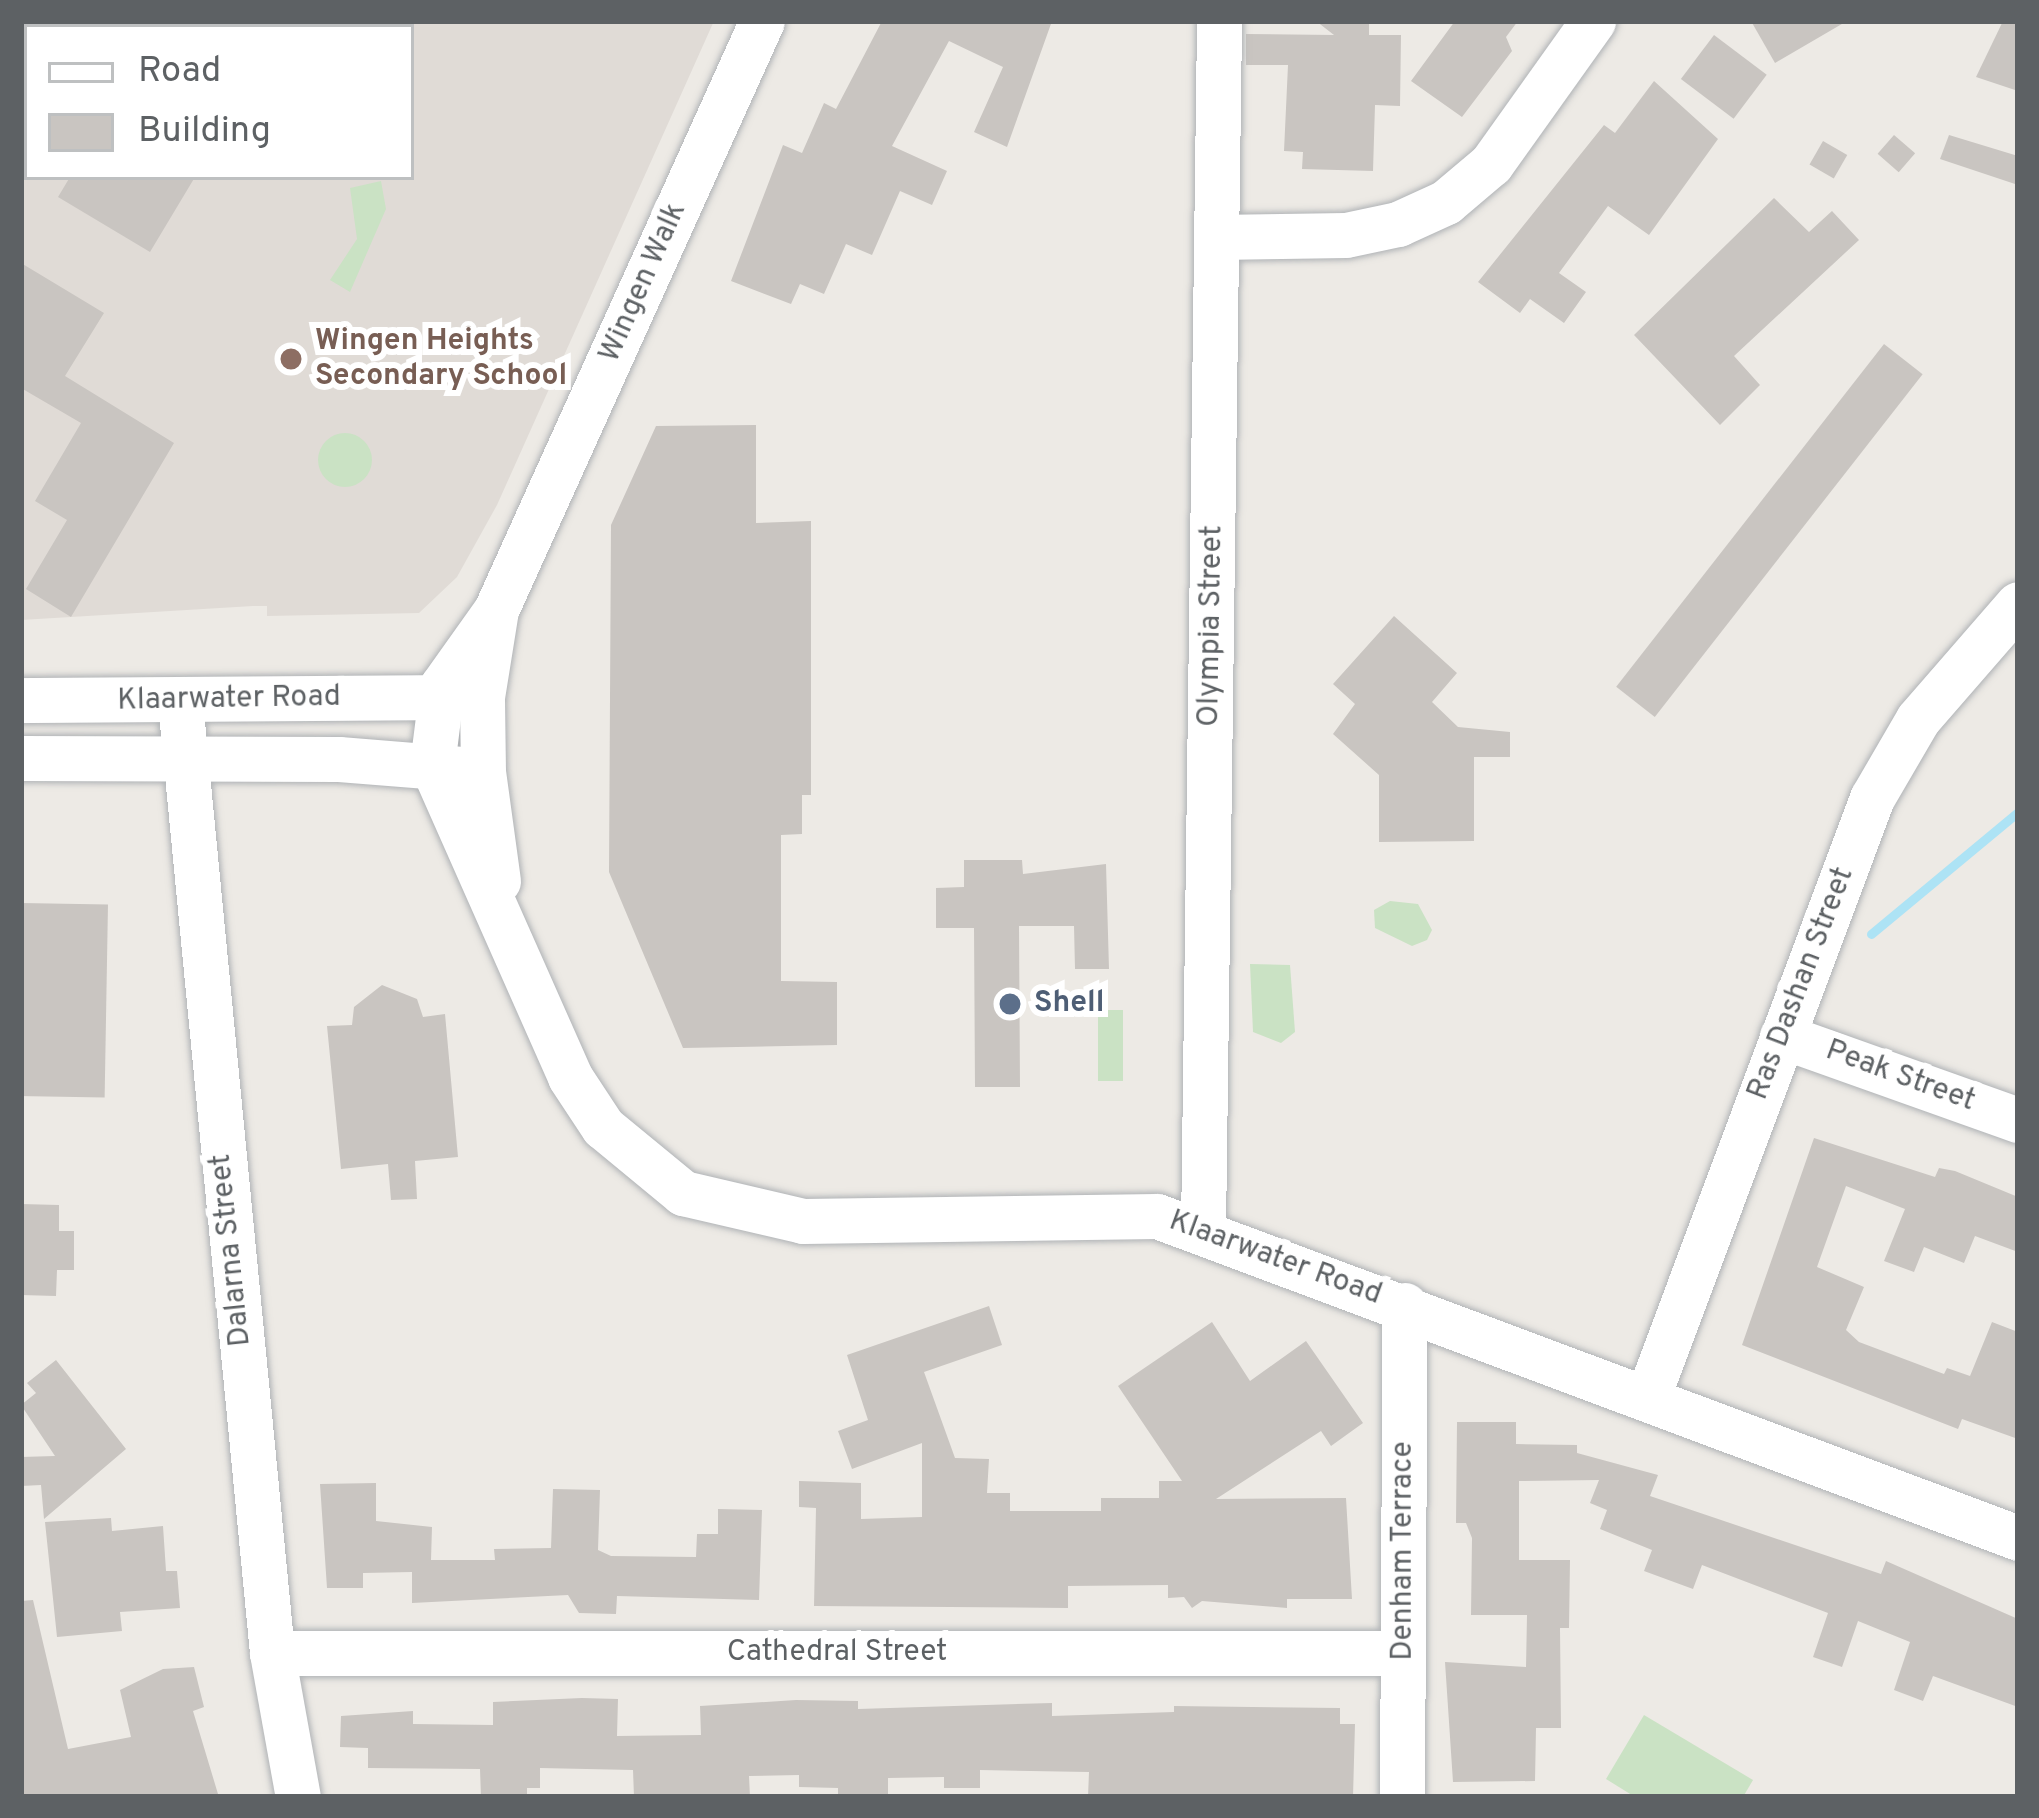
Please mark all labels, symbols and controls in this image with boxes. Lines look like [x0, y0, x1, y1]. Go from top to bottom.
legend [24, 24, 414, 180]
text: Road [138, 49, 221, 95]
text: Building [138, 109, 271, 155]
street label: Wingen Walk [593, 197, 695, 369]
place label: Wingen Heights Secondary School [315, 324, 567, 394]
marker: Wingen Heights Secondary School [278, 346, 304, 372]
street label: Olympia Street [1192, 525, 1232, 727]
street label: Klaarwater Road [117, 680, 341, 720]
street label: Ras Dashan Street [1741, 863, 1863, 1105]
place label: Shell [1034, 986, 1104, 1022]
marker: Shell [997, 991, 1023, 1017]
street label: Peak Street [1820, 1033, 1980, 1121]
street label: Dalarna Street [204, 1152, 260, 1348]
street label: Klaarwater Road [1164, 1204, 1386, 1314]
street label: Denham Terrace [1386, 1441, 1422, 1661]
street label: Cathedral Street [727, 1635, 947, 1671]

